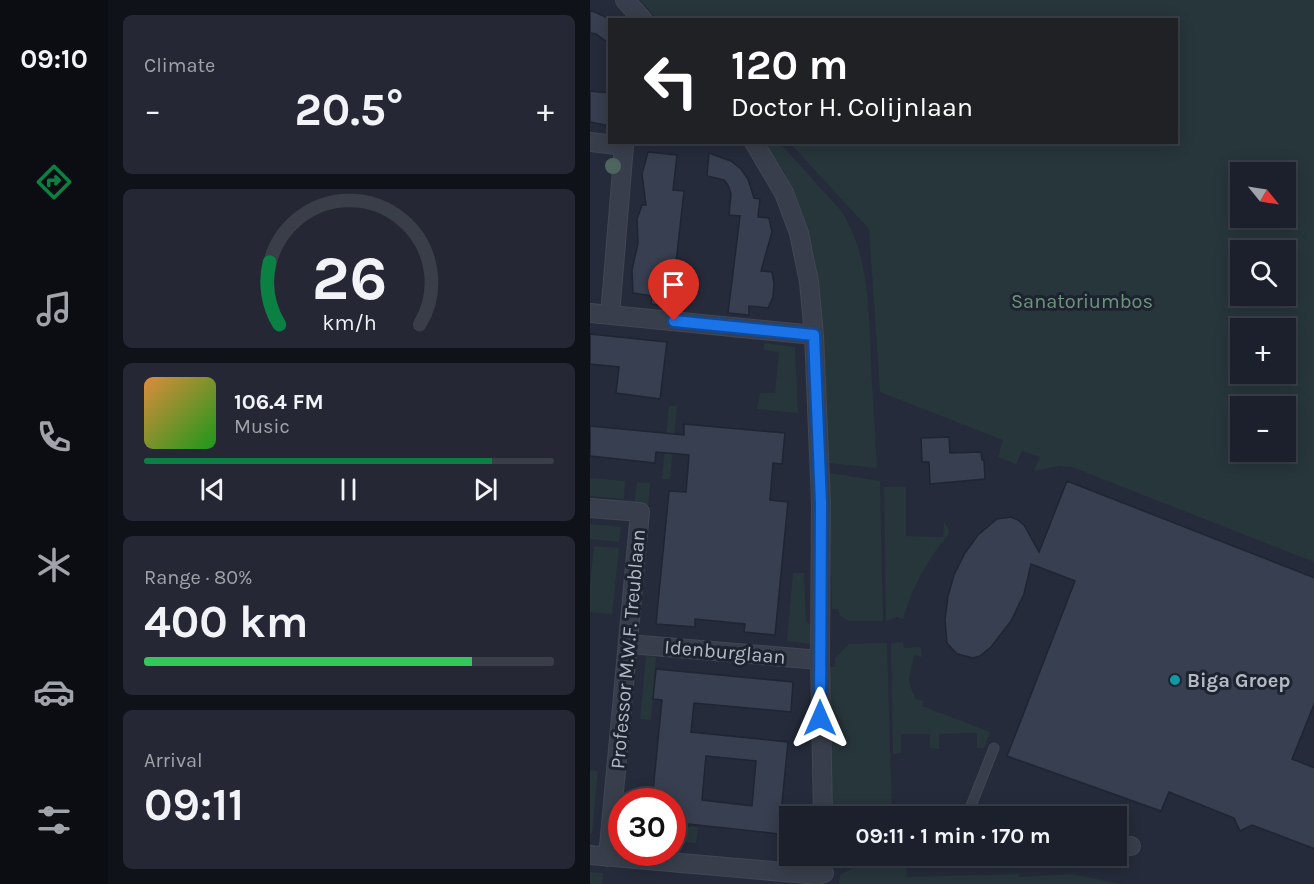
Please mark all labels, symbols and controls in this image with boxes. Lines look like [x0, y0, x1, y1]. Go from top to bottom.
text: 120 m [731, 40, 848, 90]
icon: left [632, 42, 710, 120]
text: 09:10 [20, 43, 88, 75]
text: Climate [144, 54, 215, 77]
text: 20.5° [294, 84, 404, 136]
text: − [144, 91, 161, 129]
text: + [537, 91, 554, 129]
text: Doctor H. Colijnlaan [731, 91, 973, 123]
icon: directions [33, 161, 75, 203]
north arrow [1230, 162, 1296, 228]
map controls [1230, 162, 1296, 462]
button: search [1230, 240, 1296, 306]
text: 26 [311, 242, 387, 315]
pin [648, 259, 699, 321]
icon: arrive [657, 268, 690, 301]
icon: music [33, 288, 75, 330]
park label: Sanatoriumbos [1011, 290, 1153, 313]
text: km/h [322, 311, 376, 336]
button: + [1230, 318, 1296, 384]
text: 106.4 FM [234, 389, 324, 415]
button: − [1230, 396, 1296, 462]
text: Music [234, 415, 290, 438]
icon: phone [33, 416, 75, 458]
icon: previous [196, 473, 229, 506]
icon: pause [332, 473, 365, 506]
icon: next [469, 473, 502, 506]
street label: Professor M.W.F. Treublaan [606, 528, 650, 770]
icon: climate [33, 544, 75, 586]
text: Range · 80% [144, 566, 253, 589]
text: 400 km [144, 596, 308, 648]
street label: Idenburglaan [663, 635, 787, 669]
place label: Biga Groep [1187, 669, 1290, 692]
icon: car [33, 671, 75, 713]
marker: Biga Groep [1168, 673, 1182, 687]
position arrow [788, 686, 852, 750]
text: Arrival [144, 749, 203, 772]
text: 09:11 [144, 779, 244, 831]
speed limit sign: 30 [608, 788, 686, 866]
icon: filters [33, 799, 75, 841]
text: 09:11 · 1 min · 170 m [855, 823, 1051, 849]

